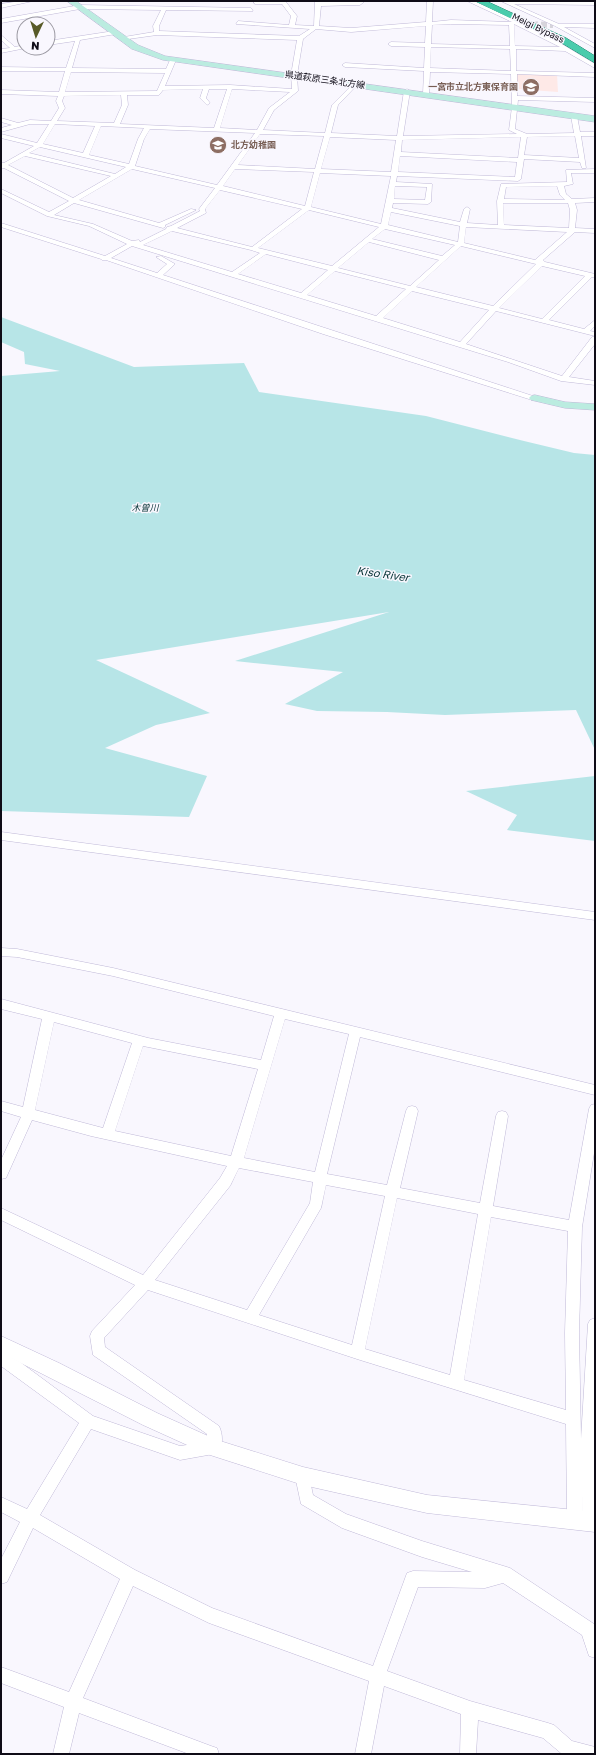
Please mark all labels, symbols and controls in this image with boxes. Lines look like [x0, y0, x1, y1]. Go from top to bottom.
street label: Meigi Bypass [510, 10, 566, 45]
north arrow [16, 16, 56, 56]
text: N [31, 40, 40, 53]
street label: 県道萩原三条北方線 [284, 68, 367, 91]
school or university icon: 一宮市立北方東保育園 [521, 77, 541, 97]
place label: 一宮市立北方東保育園 [428, 81, 518, 92]
school or university icon: 北方幼稚園 [208, 135, 228, 155]
place label: 北方幼稚園 [231, 139, 276, 150]
water label: 木曽川 [131, 502, 159, 513]
water label: Kiso River [356, 563, 412, 584]

